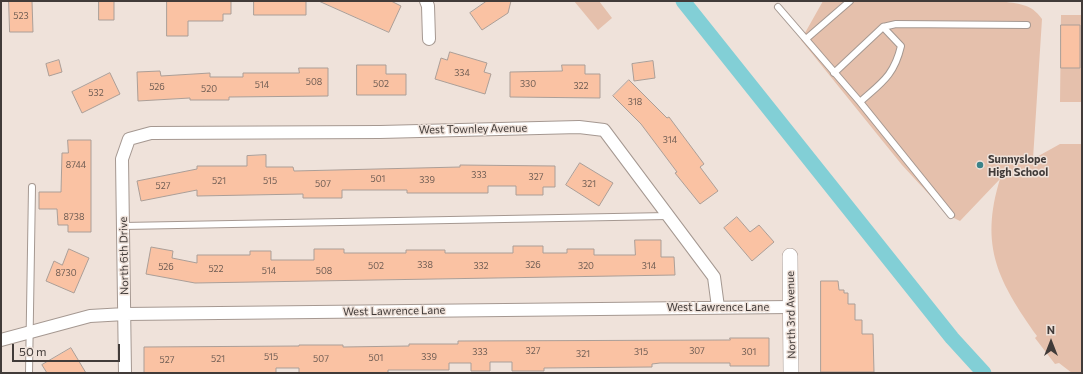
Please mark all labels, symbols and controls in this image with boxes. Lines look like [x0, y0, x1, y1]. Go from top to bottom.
house number: 523 [13, 11, 29, 21]
house number: 334 [454, 68, 470, 78]
house number: 508 [306, 77, 322, 87]
house number: 502 [373, 79, 389, 89]
house number: 330 [520, 79, 536, 89]
house number: 514 [255, 80, 269, 90]
house number: 322 [573, 81, 589, 91]
house number: 526 [149, 82, 165, 92]
house number: 520 [201, 84, 217, 94]
house number: 532 [88, 88, 104, 98]
house number: 318 [628, 97, 642, 107]
street label: West Townley Avenue [419, 121, 527, 137]
house number: 314 [663, 135, 677, 145]
place label: Sunnyslope High School [988, 152, 1048, 178]
house number: 8744 [66, 160, 86, 170]
marker: Sunnyslope High School [975, 160, 985, 170]
house number: 333 [471, 170, 487, 180]
house number: 327 [529, 172, 543, 182]
house number: 501 [371, 174, 385, 184]
house number: 339 [419, 175, 435, 185]
house number: 521 [212, 176, 226, 186]
house number: 515 [263, 176, 277, 186]
house number: 507 [315, 179, 331, 189]
house number: 321 [582, 179, 596, 189]
house number: 527 [156, 181, 170, 191]
house number: 8738 [64, 212, 84, 222]
street label: North 6th Drive [117, 217, 131, 295]
house number: 338 [417, 260, 433, 270]
house number: 326 [525, 260, 541, 270]
house number: 502 [368, 261, 384, 271]
house number: 332 [473, 261, 489, 271]
house number: 320 [578, 261, 594, 271]
house number: 314 [642, 261, 656, 271]
house number: 526 [158, 262, 174, 272]
house number: 522 [208, 264, 224, 274]
house number: 514 [262, 266, 276, 276]
house number: 508 [316, 266, 332, 276]
house number: 8730 [55, 268, 77, 278]
street label: North 3rd Avenue [784, 271, 798, 359]
street label: West Lawrence Lane [667, 300, 769, 314]
street label: West Lawrence Lane [343, 304, 445, 318]
north arrow [1031, 322, 1071, 362]
text: N [1047, 323, 1055, 336]
scale bar [14, 336, 122, 362]
text: 50 m [19, 344, 47, 358]
house number: 327 [526, 346, 540, 356]
house number: 307 [689, 346, 705, 356]
house number: 333 [472, 347, 488, 357]
house number: 315 [634, 347, 648, 357]
house number: 301 [742, 347, 756, 357]
house number: 321 [576, 349, 590, 359]
house number: 515 [264, 352, 278, 362]
house number: 339 [421, 352, 437, 362]
house number: 501 [369, 353, 383, 363]
house number: 521 [211, 354, 225, 364]
house number: 507 [313, 354, 329, 364]
house number: 527 [160, 355, 174, 365]

